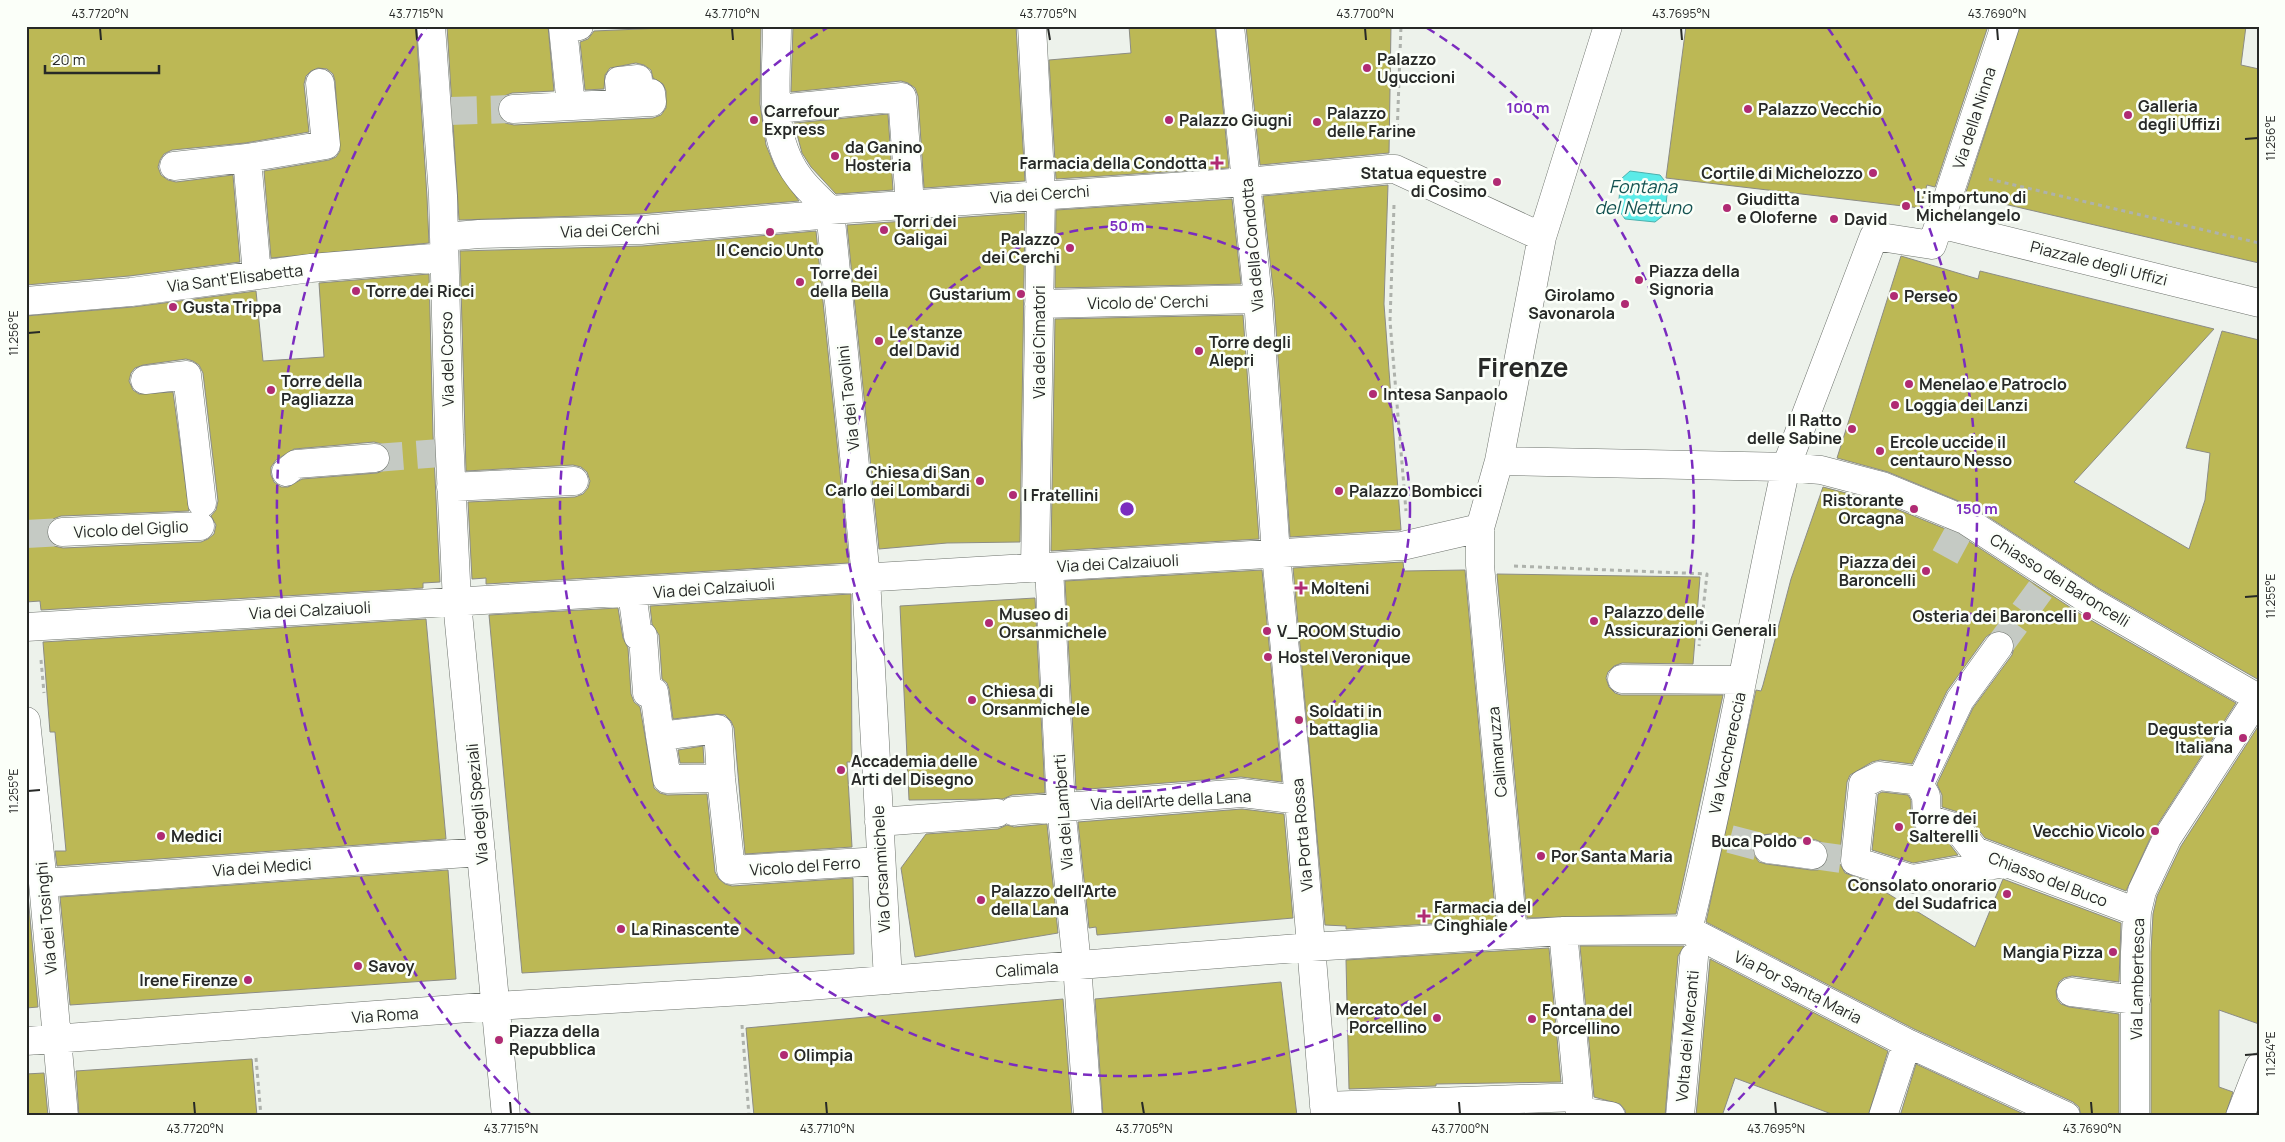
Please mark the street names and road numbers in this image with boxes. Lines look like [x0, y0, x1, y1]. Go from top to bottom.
street label: Via della Ninna [1947, 64, 2001, 172]
street label: Via della Condotta [1235, 177, 1269, 313]
street label: Via dei Cerchi [990, 180, 1090, 208]
street label: Via dei Cerchi [560, 217, 660, 243]
street label: Piazzale degli Uffizi [2028, 235, 2170, 291]
street label: Via Sant'Elisabetta [166, 259, 304, 297]
street label: Via dei Cimatori [1028, 285, 1050, 399]
street label: Vicolo de' Cerchi [1087, 290, 1209, 314]
street label: Via del Corso [435, 311, 459, 407]
street label: Via dei Tavolini [832, 344, 864, 452]
street label: Vicolo del Giglio [73, 515, 189, 543]
street label: Chiasso dei Baroncelli [1986, 528, 2134, 632]
street label: Via dei Calzaiuoli [1056, 549, 1180, 577]
street label: Via dei Calzaiuoli [652, 573, 776, 603]
street label: Via dei Calzaiuoli [248, 596, 372, 624]
street label: Via Vacchereccia [1703, 690, 1751, 816]
street label: Calimaruzza [1482, 706, 1512, 798]
street label: Via degli Speziali [461, 743, 493, 865]
street label: Via dei Lamberti [1048, 753, 1078, 871]
street label: Via Porta Rossa [1286, 777, 1318, 893]
street label: Via dell'Arte della Lana [1090, 785, 1252, 815]
street label: Via Orsanmichele [867, 805, 895, 933]
street label: Chiasso del Buco [1985, 846, 2111, 912]
street label: Vicolo del Ferro [749, 851, 861, 881]
street label: Via dei Medici [212, 853, 312, 881]
street label: Via dei Tosinghi [30, 861, 62, 975]
street label: Via Lambertesca [2125, 918, 2149, 1040]
street label: Via Por Santa Maria [1730, 945, 1866, 1029]
street label: Calimala [995, 956, 1059, 982]
street label: Volta dei Mercanti [1670, 969, 1704, 1103]
street label: Via Roma [351, 1002, 419, 1028]

